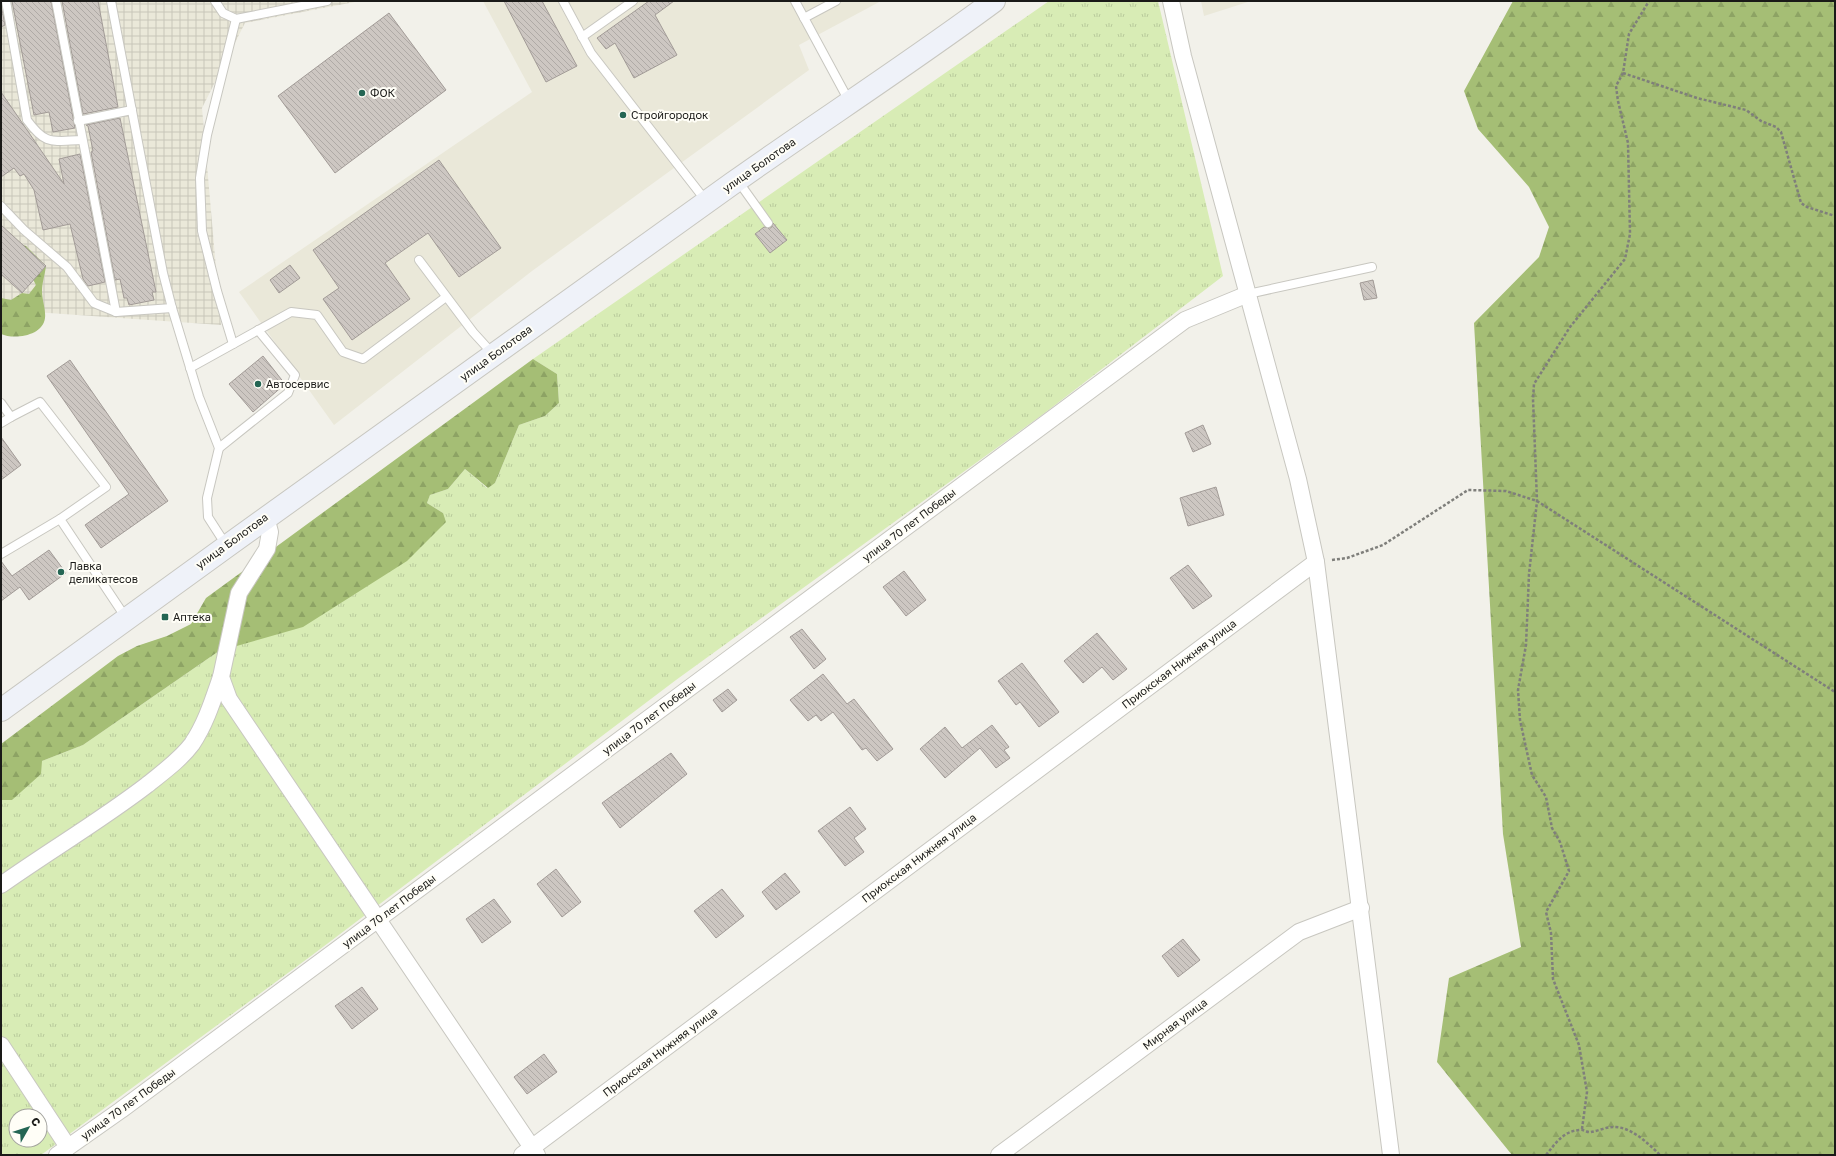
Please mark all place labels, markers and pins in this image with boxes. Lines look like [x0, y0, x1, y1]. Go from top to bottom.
place label: ФОК [370, 86, 396, 99]
marker: ФОК [357, 88, 367, 98]
place label: Стройгородок [631, 108, 709, 121]
marker: Стройгородок [618, 110, 628, 120]
place label: Автосервис [266, 377, 329, 390]
marker: Автосервис [253, 379, 263, 389]
place label: Лавка деликатесов [69, 559, 138, 585]
marker: Лавка деликатесов [56, 567, 66, 577]
place label: Аптека [173, 610, 211, 623]
marker: Аптека [160, 612, 170, 622]

